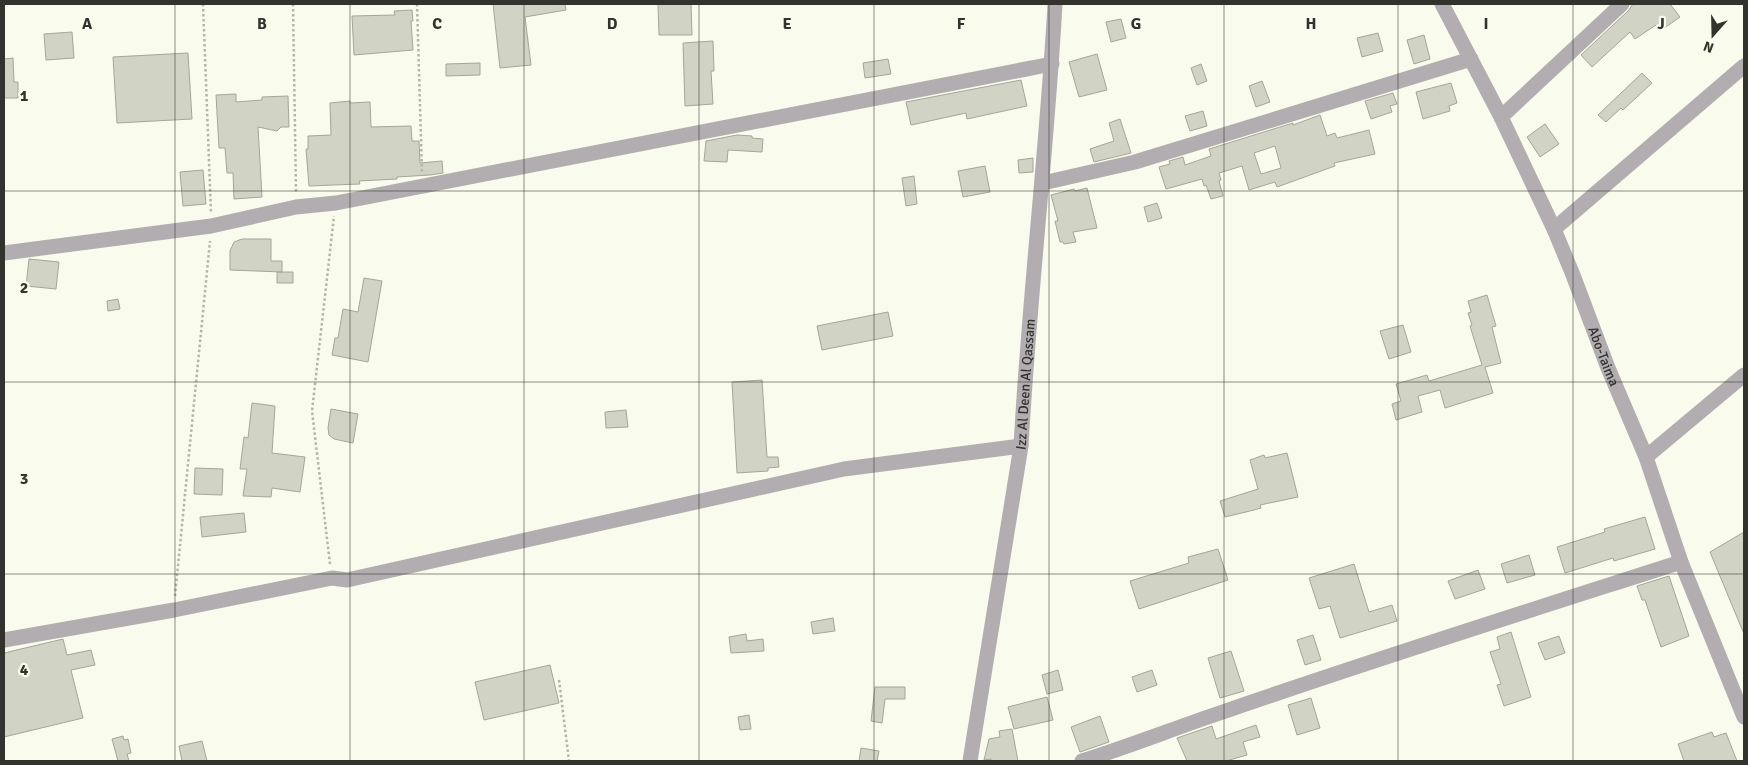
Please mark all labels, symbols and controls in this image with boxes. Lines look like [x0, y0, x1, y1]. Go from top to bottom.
north arrow [1688, 10, 1738, 60]
text: A [82, 14, 93, 34]
text: B [257, 14, 267, 34]
text: C [432, 14, 442, 34]
text: D [607, 14, 618, 34]
text: E [782, 14, 792, 34]
text: F [957, 14, 966, 34]
text: G [1131, 14, 1141, 34]
text: H [1306, 14, 1316, 34]
text: I [1483, 14, 1489, 34]
text: J [1657, 14, 1665, 34]
text: N [1701, 37, 1716, 56]
text: 1 [20, 86, 29, 106]
text: 2 [20, 278, 28, 298]
street label: Izz Al Deen Al Qassam [1012, 318, 1038, 451]
street label: Abo-Taima [1585, 324, 1623, 389]
text: 3 [20, 469, 28, 489]
text: 4 [20, 660, 29, 680]

